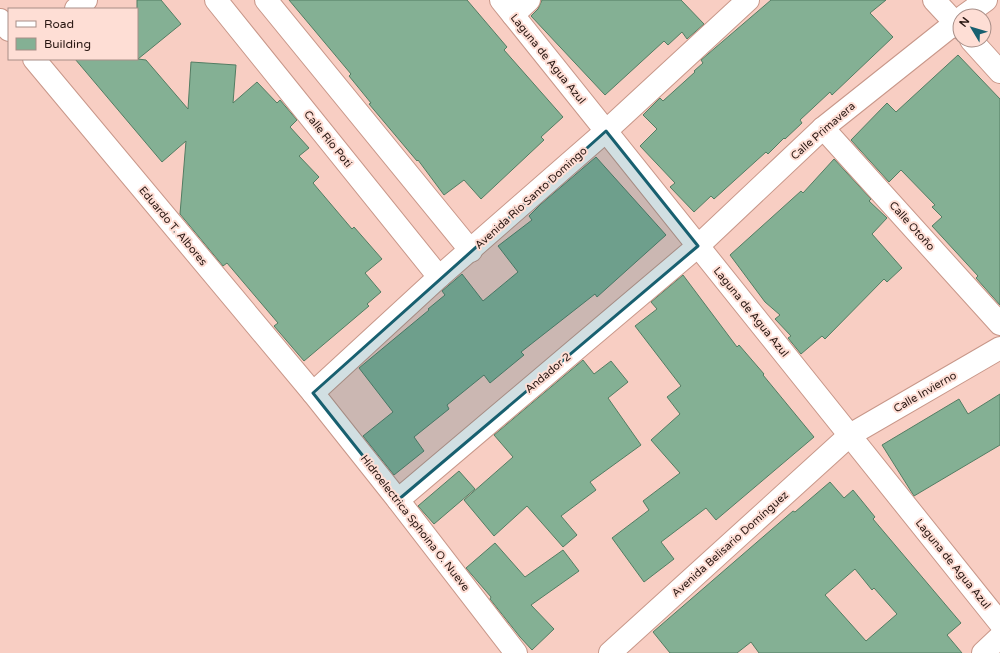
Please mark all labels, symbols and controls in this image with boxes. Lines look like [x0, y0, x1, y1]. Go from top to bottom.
legend [8, 8, 138, 60]
north arrow [952, 8, 992, 48]
street label: Laguna de Agua Azul [508, 11, 588, 107]
text: N [957, 15, 972, 30]
text: Road [44, 17, 74, 31]
text: Building [44, 37, 91, 51]
street label: Calle Primavera [788, 99, 858, 163]
street label: Calle Río Poti [301, 108, 355, 170]
street label: Avenida Río Santo Domingo [472, 144, 590, 252]
street label: Eduardo T. Albores [136, 184, 210, 268]
street label: Calle Otoño [887, 199, 938, 253]
street label: Laguna de Agua Azul [711, 264, 791, 360]
street label: Andador 2 [523, 350, 574, 396]
street label: Calle Invierno [891, 369, 959, 415]
street label: Hidroelectrica Sphoina O. Nueve [358, 452, 472, 594]
street label: Avenida Belisario Domínguez [669, 488, 791, 600]
street label: Laguna de Agua Azul [913, 516, 993, 612]

